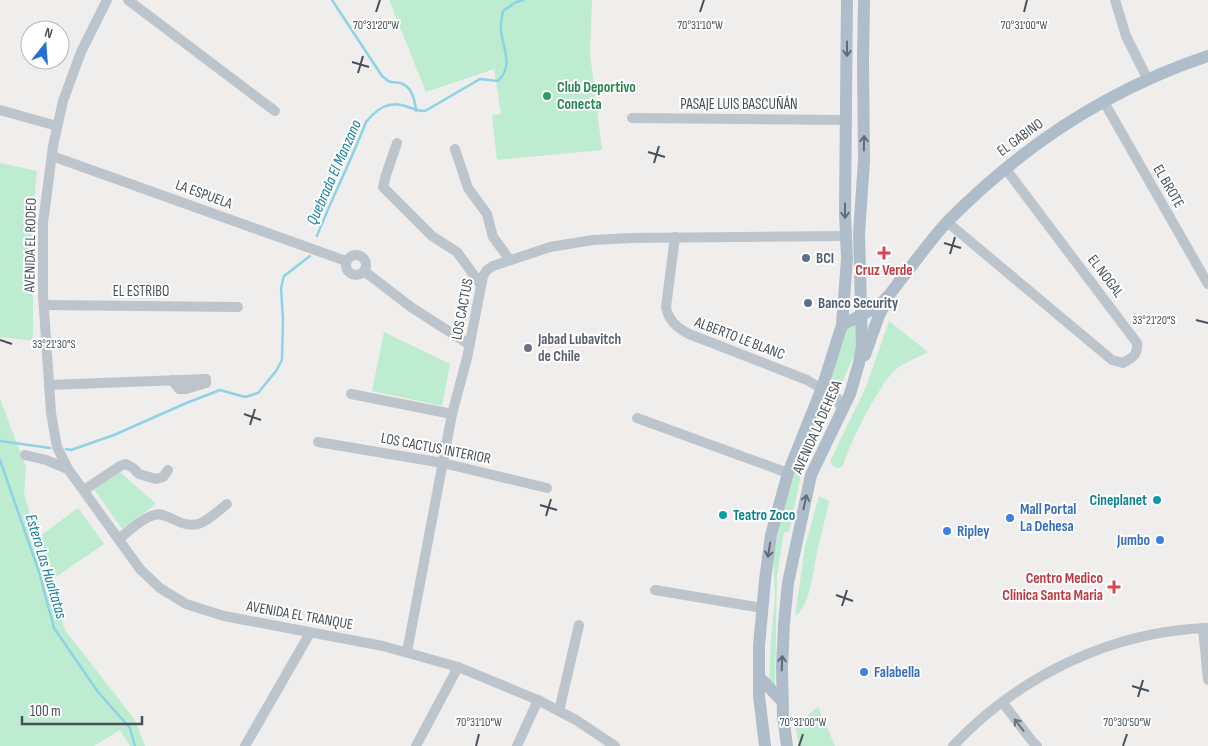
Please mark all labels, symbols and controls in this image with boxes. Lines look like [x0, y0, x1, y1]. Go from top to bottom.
text: 70°31'20"W [353, 18, 399, 33]
text: 70°31'10"W [677, 18, 723, 33]
text: 70°31'00"W [1001, 18, 1047, 33]
north arrow [20, 20, 70, 70]
text: N [43, 24, 55, 42]
one-way arrow [842, 40, 852, 56]
place label: Club Deportivo Conecta [557, 78, 636, 114]
marker: Club Deportivo Conecta [541, 90, 553, 102]
street label: PASAJE LUIS BASCUÑÁN [680, 95, 798, 114]
street label: EL GABINO [993, 114, 1047, 161]
water label: Quebrada El Manzano [303, 117, 366, 228]
one-way arrow [859, 135, 868, 151]
street label: EL BROTE [1149, 161, 1189, 211]
street label: LA ESPUELA [173, 175, 235, 214]
street label: AVENIDA EL RODEO [20, 198, 41, 294]
one-way arrow [840, 202, 850, 219]
marker: Cruz Verde [878, 247, 890, 259]
place label: BCI [816, 249, 834, 268]
street label: EL NOGAL [1083, 251, 1128, 302]
marker: BCI [800, 252, 812, 264]
place label: Cruz Verde [855, 261, 913, 280]
street label: LOS CACTUS [447, 277, 478, 341]
street label: EL ESTRIBO [113, 282, 169, 301]
place label: Banco Security [818, 294, 899, 313]
marker: Banco Security [802, 297, 814, 309]
street label: ALBERTO LE BLANC [691, 312, 788, 364]
text: 33°21'20"S [1132, 313, 1176, 328]
place label: Jabad Lubavitch de Chile [537, 330, 621, 366]
text: 33°21'30"S [32, 337, 76, 352]
marker: Jabad Lubavitch de Chile [522, 342, 534, 354]
street label: AVENIDA LA DEHESA [788, 377, 847, 478]
street label: LOS CACTUS INTERIOR [379, 429, 493, 468]
place label: Cineplanet [1089, 491, 1147, 510]
marker: Cineplanet [1151, 494, 1163, 506]
one-way arrow [801, 495, 810, 511]
place label: Mall Portal La Dehesa [1020, 500, 1076, 536]
place label: Teatro Zoco [733, 506, 795, 525]
marker: Teatro Zoco [717, 509, 729, 521]
water label: Estero Las Hualtatas [21, 512, 71, 621]
marker: Mall Portal La Dehesa [1004, 512, 1016, 524]
place label: Ripley [957, 522, 990, 541]
marker: Ripley [941, 525, 953, 537]
place label: Jumbo [1116, 531, 1150, 550]
marker: Jumbo [1154, 534, 1166, 546]
one-way arrow [763, 542, 773, 558]
place label: Centro Medico Clínica Santa Maria [1002, 569, 1103, 605]
marker: Centro Medico Clínica Santa Maria [1107, 580, 1121, 594]
street label: AVENIDA EL TRANQUE [244, 597, 355, 634]
one-way arrow [777, 655, 787, 671]
place label: Falabella [874, 663, 920, 682]
marker: Falabella [858, 666, 870, 678]
scale bar [22, 694, 142, 726]
text: 100 m [30, 702, 61, 721]
text: 70°31'10"W [456, 715, 502, 730]
text: 70°31'00"W [780, 715, 826, 730]
text: 70°30'50"W [1103, 715, 1151, 730]
one-way arrow [1014, 719, 1025, 732]

